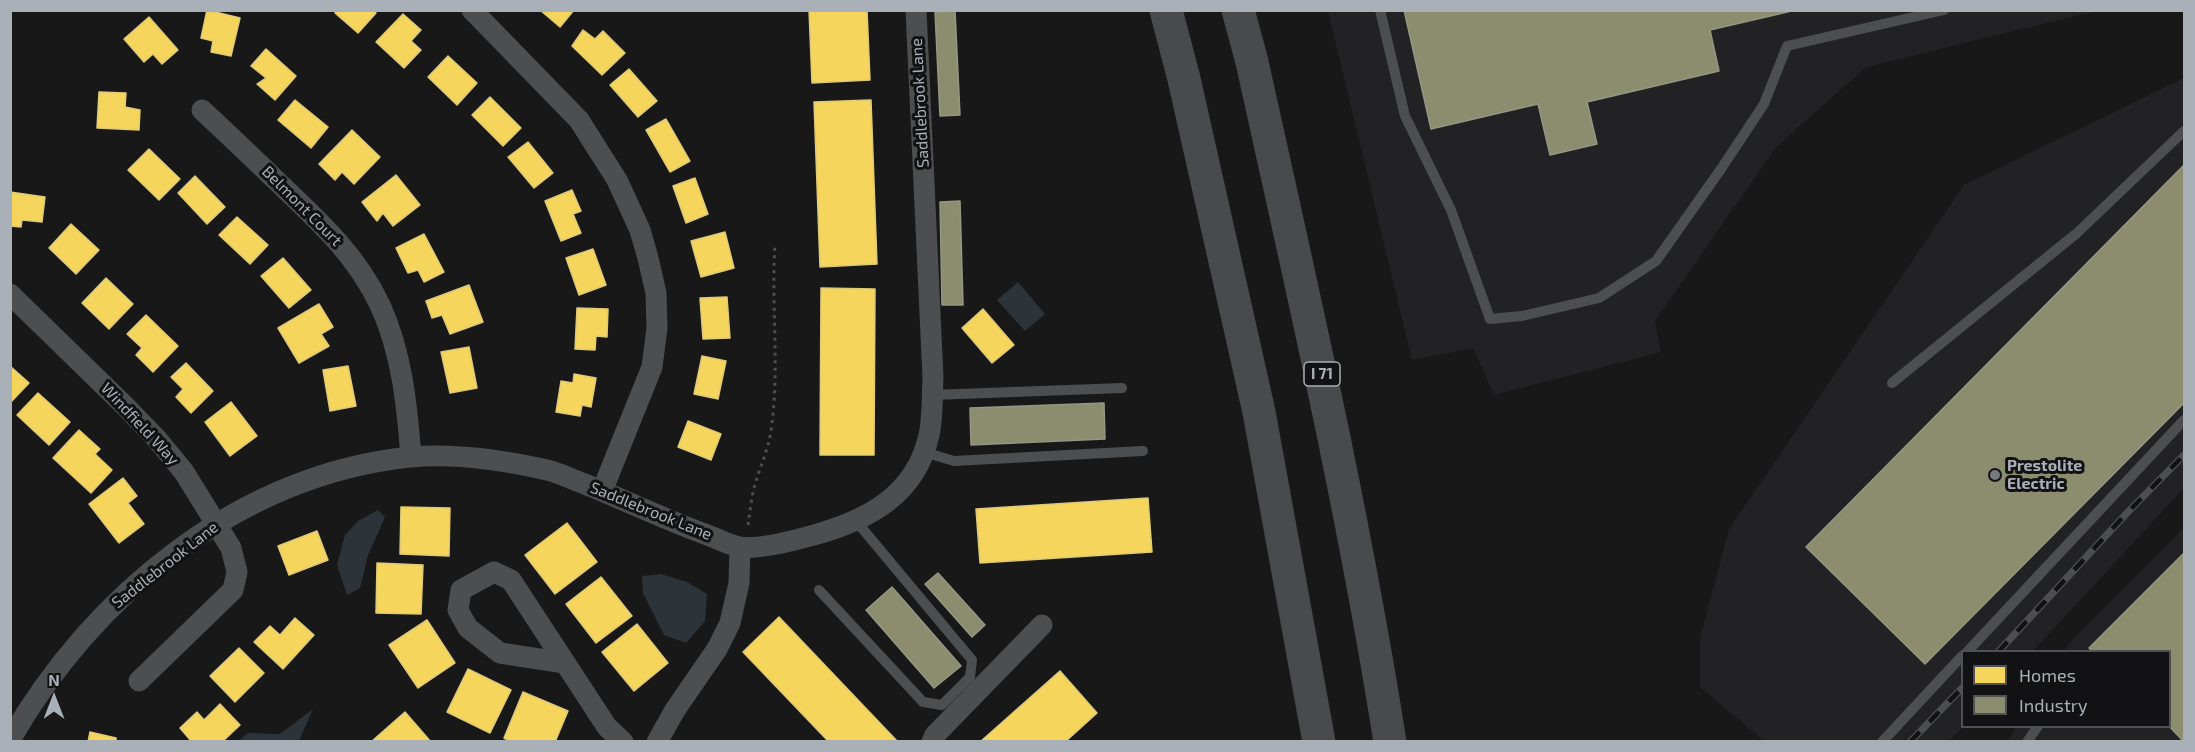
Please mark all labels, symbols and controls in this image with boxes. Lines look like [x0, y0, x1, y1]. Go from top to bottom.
street label: Saddlebrook Lane [907, 38, 933, 168]
street label: Belmont Court [258, 162, 346, 250]
road number: I 71 [1304, 362, 1340, 386]
street label: Windfield Way [97, 379, 183, 469]
place label: Prestolite Electric [2007, 456, 2082, 494]
marker: Prestolite Electric [1988, 468, 2002, 482]
street label: Saddlebrook Lane [587, 478, 715, 544]
street label: Saddlebrook Lane [108, 518, 222, 612]
legend [1961, 650, 2171, 728]
text: Homes [2019, 664, 2076, 686]
north arrow [24, 668, 84, 728]
text: N [48, 670, 60, 689]
text: Industry [2019, 694, 2088, 716]

